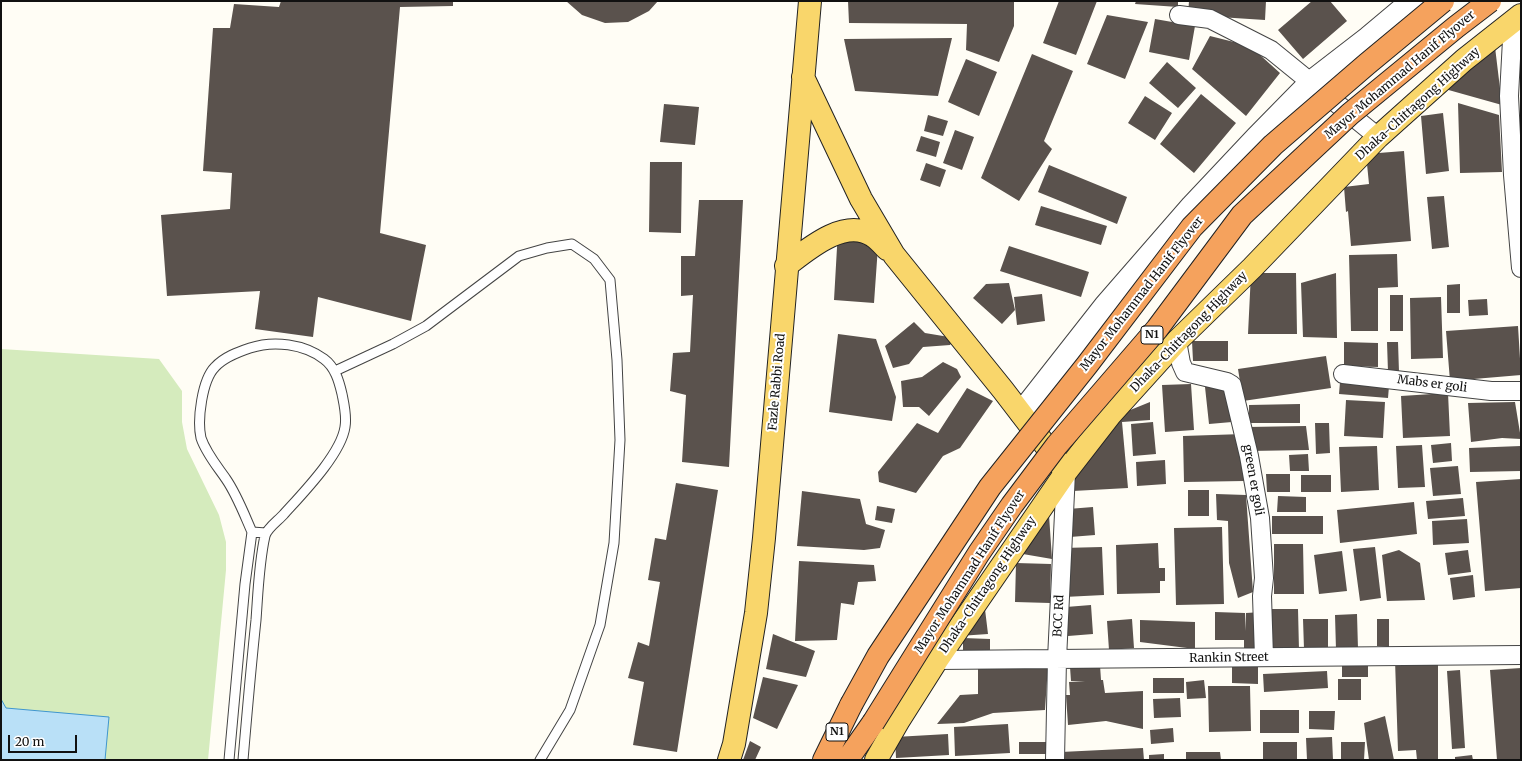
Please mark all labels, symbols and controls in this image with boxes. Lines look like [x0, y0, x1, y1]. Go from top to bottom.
street label: Mayor Mohammad Hanif Flyover [1322, 8, 1478, 142]
street label: Dhaka-Chittagong Highway [1353, 44, 1483, 164]
street label: Mayor Mohammad Hanif Flyover [1077, 214, 1207, 374]
street label: Dhaka-Chittagong Highway [1128, 269, 1250, 395]
road number: N1 [1141, 326, 1163, 344]
street label: Fazle Rabbi Road [766, 333, 788, 431]
street label: Mabs er goli [1396, 373, 1468, 395]
street label: green er goli [1240, 443, 1266, 517]
street label: Mayor Mohammad Hanif Flyover [912, 488, 1028, 656]
street label: Dhaka-Chittagong Highway [937, 514, 1039, 656]
street label: BCC Rd [1051, 595, 1067, 637]
street label: Rankin Street [1189, 650, 1269, 666]
road number: N1 [826, 723, 848, 741]
scale bar [10, 727, 79, 753]
text: 20 m [15, 734, 44, 749]

